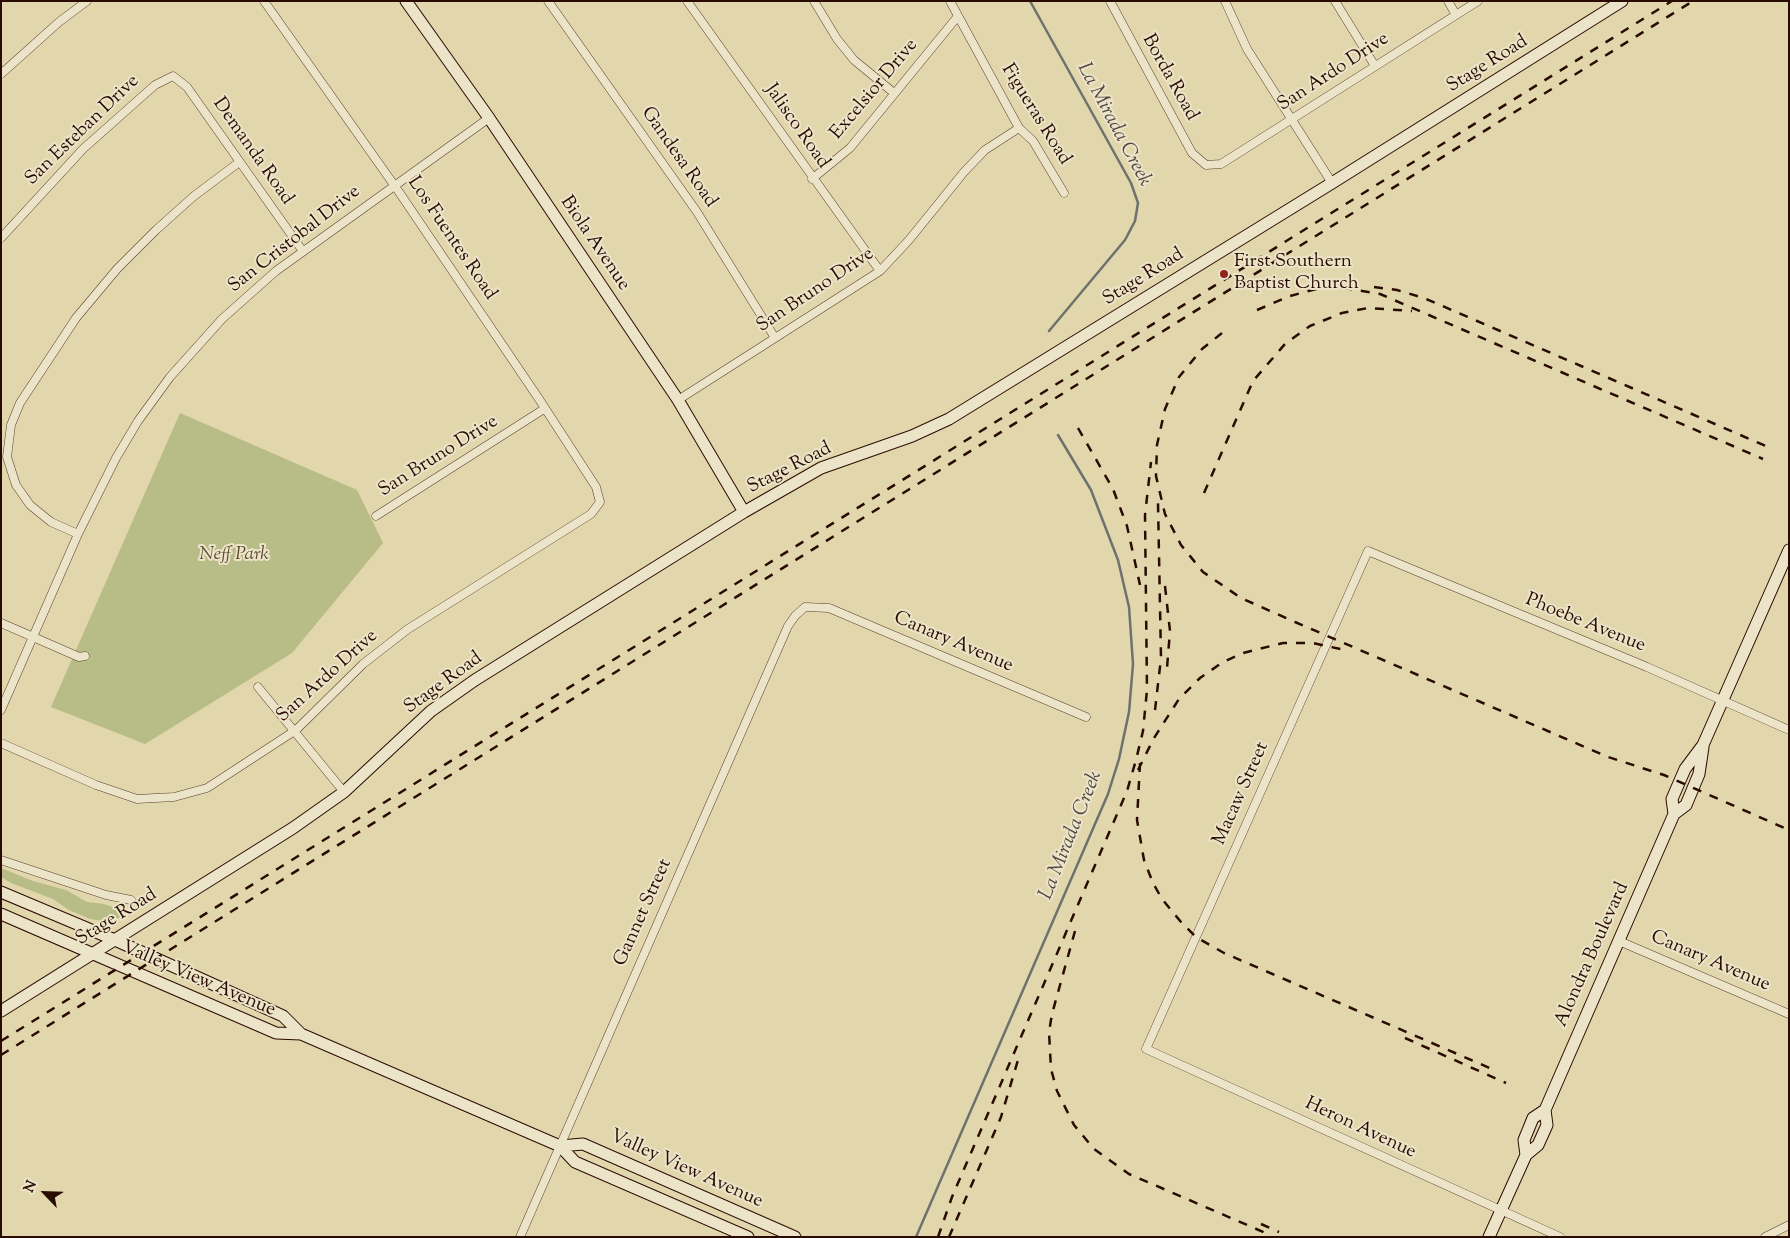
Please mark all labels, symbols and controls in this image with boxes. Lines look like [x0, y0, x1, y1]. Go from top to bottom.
street label: San Ardo Drive [1274, 29, 1394, 117]
street label: Borda Road [1136, 31, 1202, 125]
street label: Stage Road [1443, 31, 1533, 99]
street label: Excelsior Drive [826, 35, 924, 145]
water label: La Mirada Creek [1070, 59, 1156, 191]
street label: Figueras Road [995, 60, 1075, 170]
street label: San Esteban Drive [21, 71, 145, 191]
street label: Jalisco Road [759, 80, 833, 174]
street label: Demanda Road [207, 94, 297, 210]
street label: Gandesa Road [635, 103, 721, 213]
street label: Los Fuentes Road [401, 173, 501, 305]
street label: San Cristobal Drive [224, 181, 366, 299]
street label: Biola Avenue [554, 192, 634, 296]
street label: San Bruno Drive [753, 243, 879, 339]
street label: Stage Road [1099, 244, 1189, 312]
place label: First Southern Baptist Church [1234, 252, 1359, 296]
marker: First Southern Baptist Church [1218, 268, 1230, 280]
street label: San Bruno Drive [375, 411, 503, 503]
street label: Stage Road [744, 438, 836, 500]
park label: Neff Park [199, 545, 269, 567]
street label: Phoebe Avenue [1522, 590, 1648, 658]
street label: Canary Avenue [890, 608, 1016, 678]
street label: San Ardo Drive [273, 626, 383, 728]
street label: Stage Road [400, 648, 488, 720]
street label: Macaw Street [1209, 739, 1275, 849]
water label: La Mirada Creek [1035, 768, 1109, 904]
street label: Gannet Street [610, 856, 678, 970]
street label: Alondra Boulevard [1551, 879, 1635, 1031]
street label: Stage Road [72, 884, 162, 952]
street label: Canary Avenue [1647, 927, 1773, 997]
street label: Valley View Avenue [117, 937, 279, 1023]
street label: Heron Avenue [1301, 1093, 1419, 1165]
street label: Valley View Avenue [606, 1126, 766, 1214]
north arrow [20, 1168, 70, 1218]
text: N [20, 1178, 43, 1196]

